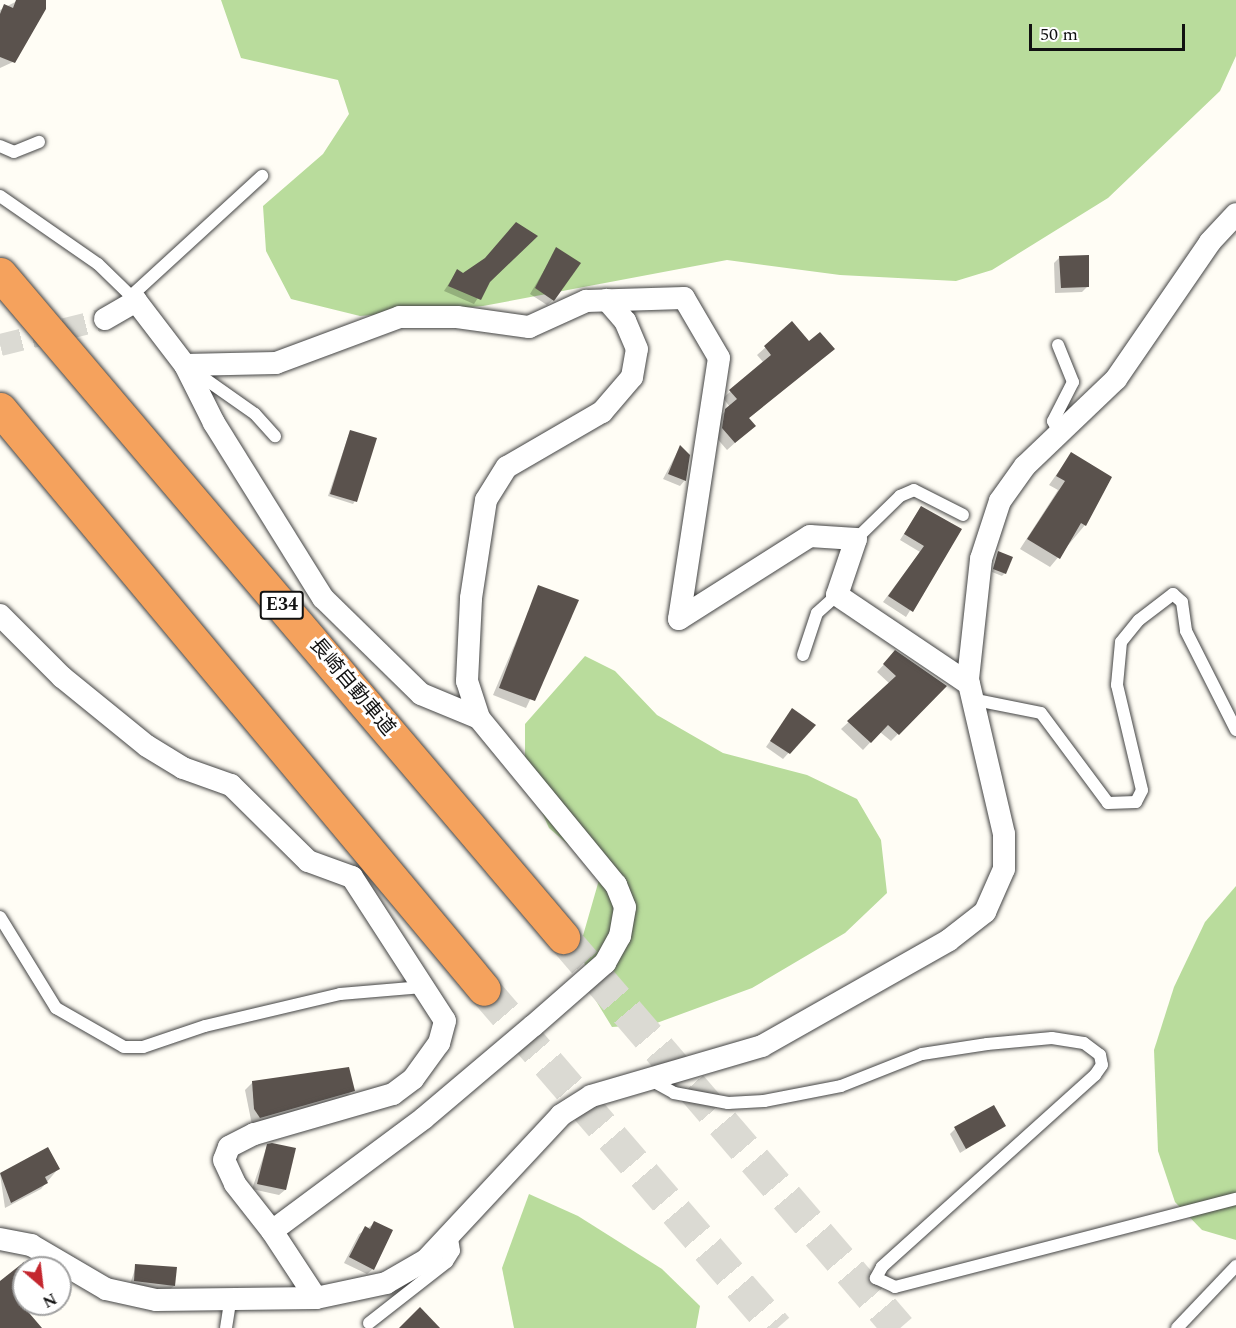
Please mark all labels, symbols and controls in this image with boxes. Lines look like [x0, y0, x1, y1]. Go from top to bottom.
scale bar [1032, 12, 1188, 50]
text: 50 m [1040, 21, 1078, 48]
road number: E34 [260, 590, 304, 620]
street label: 長崎自動車道 [304, 633, 400, 741]
north arrow [12, 1256, 72, 1316]
text: N [38, 1286, 61, 1314]

